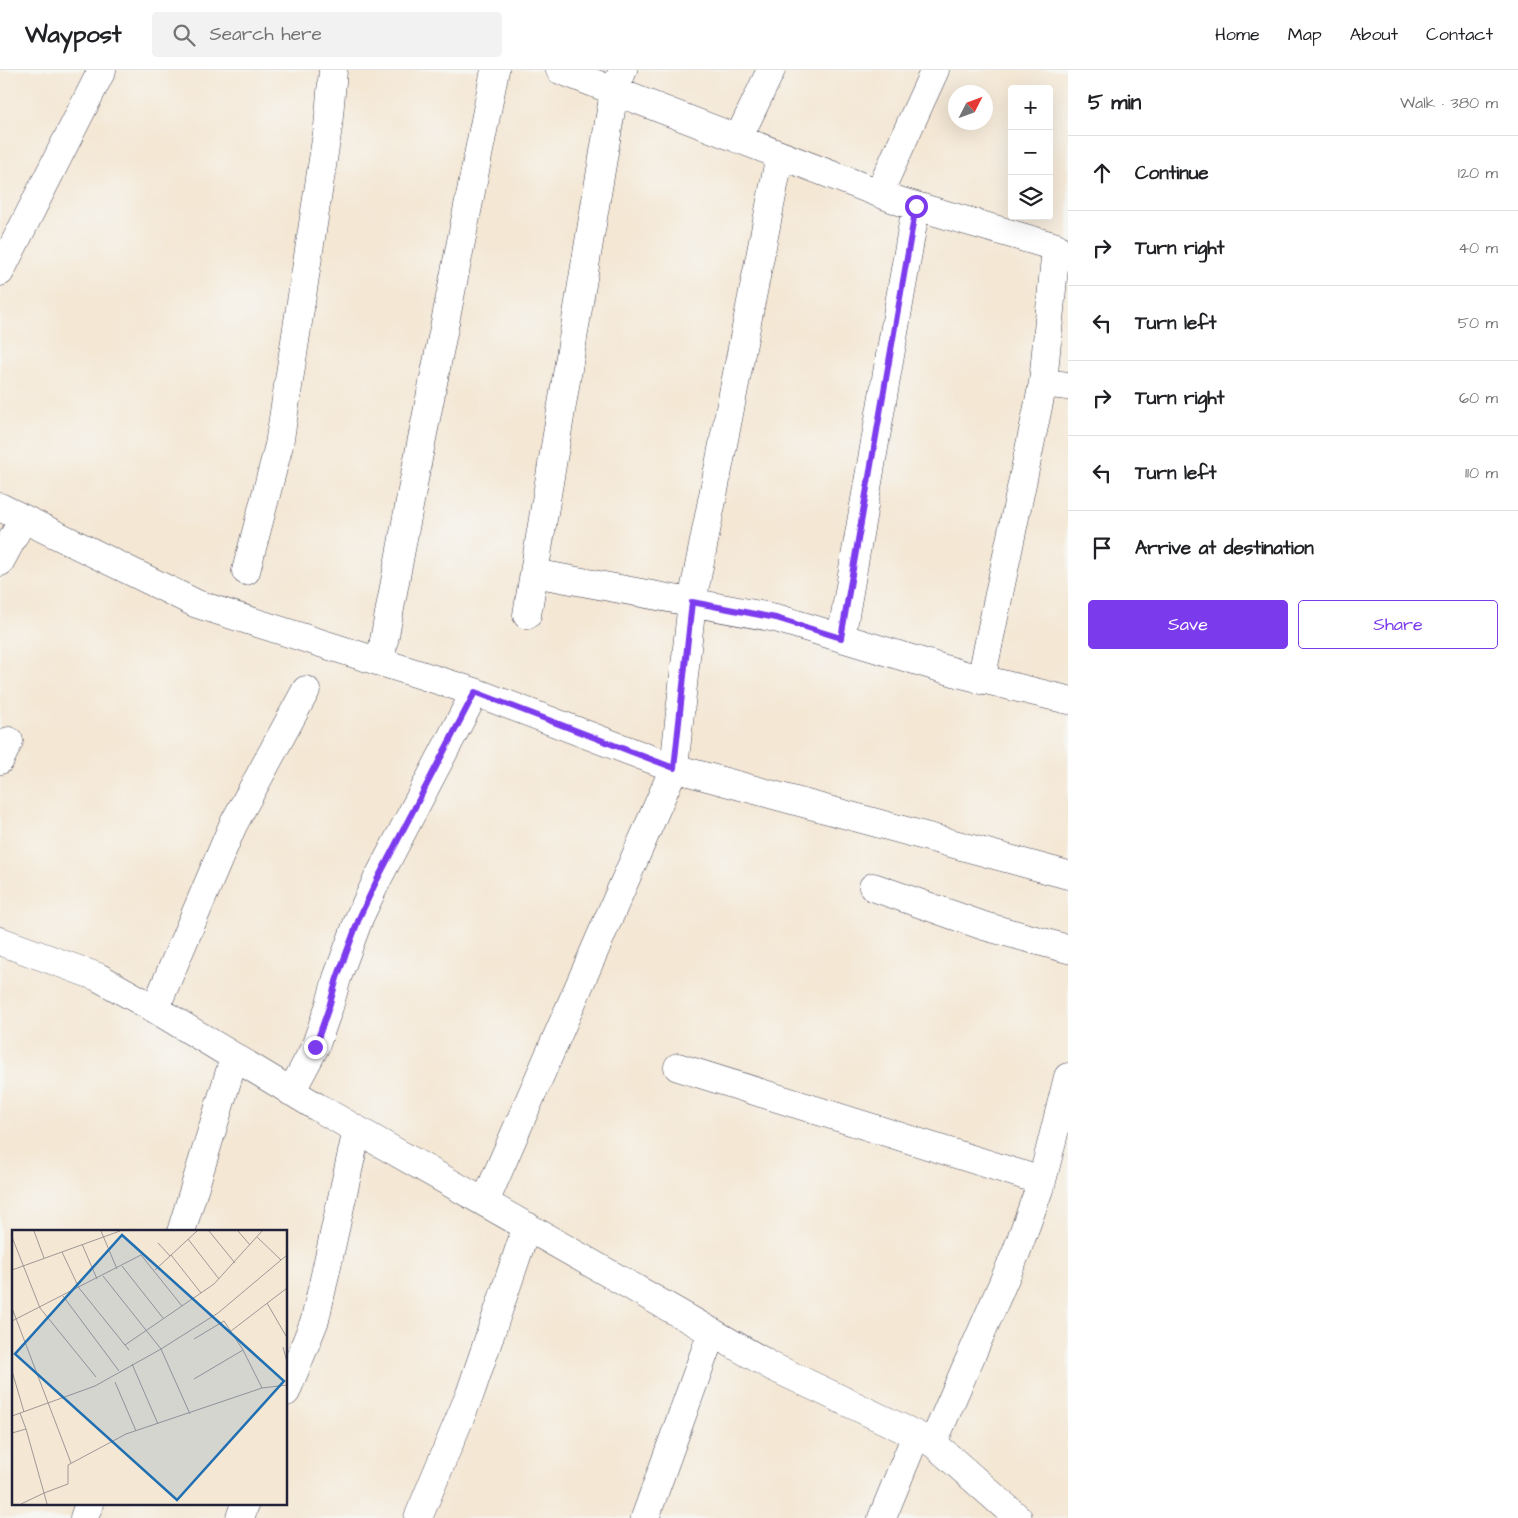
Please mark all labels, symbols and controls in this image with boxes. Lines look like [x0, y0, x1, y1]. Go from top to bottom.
search box [152, 12, 502, 57]
text: Waypost [25, 18, 122, 52]
icon: search [170, 21, 198, 49]
text: Search here [210, 21, 322, 48]
text: Home [1215, 22, 1260, 47]
text: Map [1288, 22, 1322, 47]
text: About [1350, 22, 1398, 47]
text: Contact [1426, 22, 1493, 47]
north arrow [948, 85, 993, 130]
map controls [1008, 85, 1053, 220]
button: + [1008, 85, 1053, 130]
text: 5 min [1088, 88, 1141, 117]
text: Walk · 380 m [1400, 92, 1498, 114]
button: − [1008, 130, 1053, 175]
icon: ahead [1088, 159, 1116, 187]
text: Continue [1135, 160, 1209, 187]
text: 120 m [1458, 162, 1498, 184]
button: layers [1008, 175, 1053, 220]
route start [905, 195, 928, 218]
icon: right [1088, 234, 1116, 262]
text: Turn right [1135, 235, 1224, 262]
text: 40 m [1458, 237, 1498, 259]
icon: left [1088, 309, 1116, 337]
text: Turn left [1135, 310, 1216, 337]
text: 50 m [1458, 312, 1498, 334]
icon: right [1088, 384, 1116, 412]
text: Turn right [1135, 385, 1224, 412]
text: 60 m [1459, 387, 1498, 409]
icon: left [1088, 459, 1116, 487]
text: Turn left [1135, 460, 1216, 487]
text: 110 m [1465, 462, 1498, 484]
icon: arrive [1088, 534, 1116, 562]
text: Arrive at destination [1135, 535, 1314, 562]
button: Save [1088, 600, 1288, 649]
button: Share [1298, 600, 1498, 649]
route end [304, 1036, 327, 1059]
inset map [12, 1230, 288, 1506]

